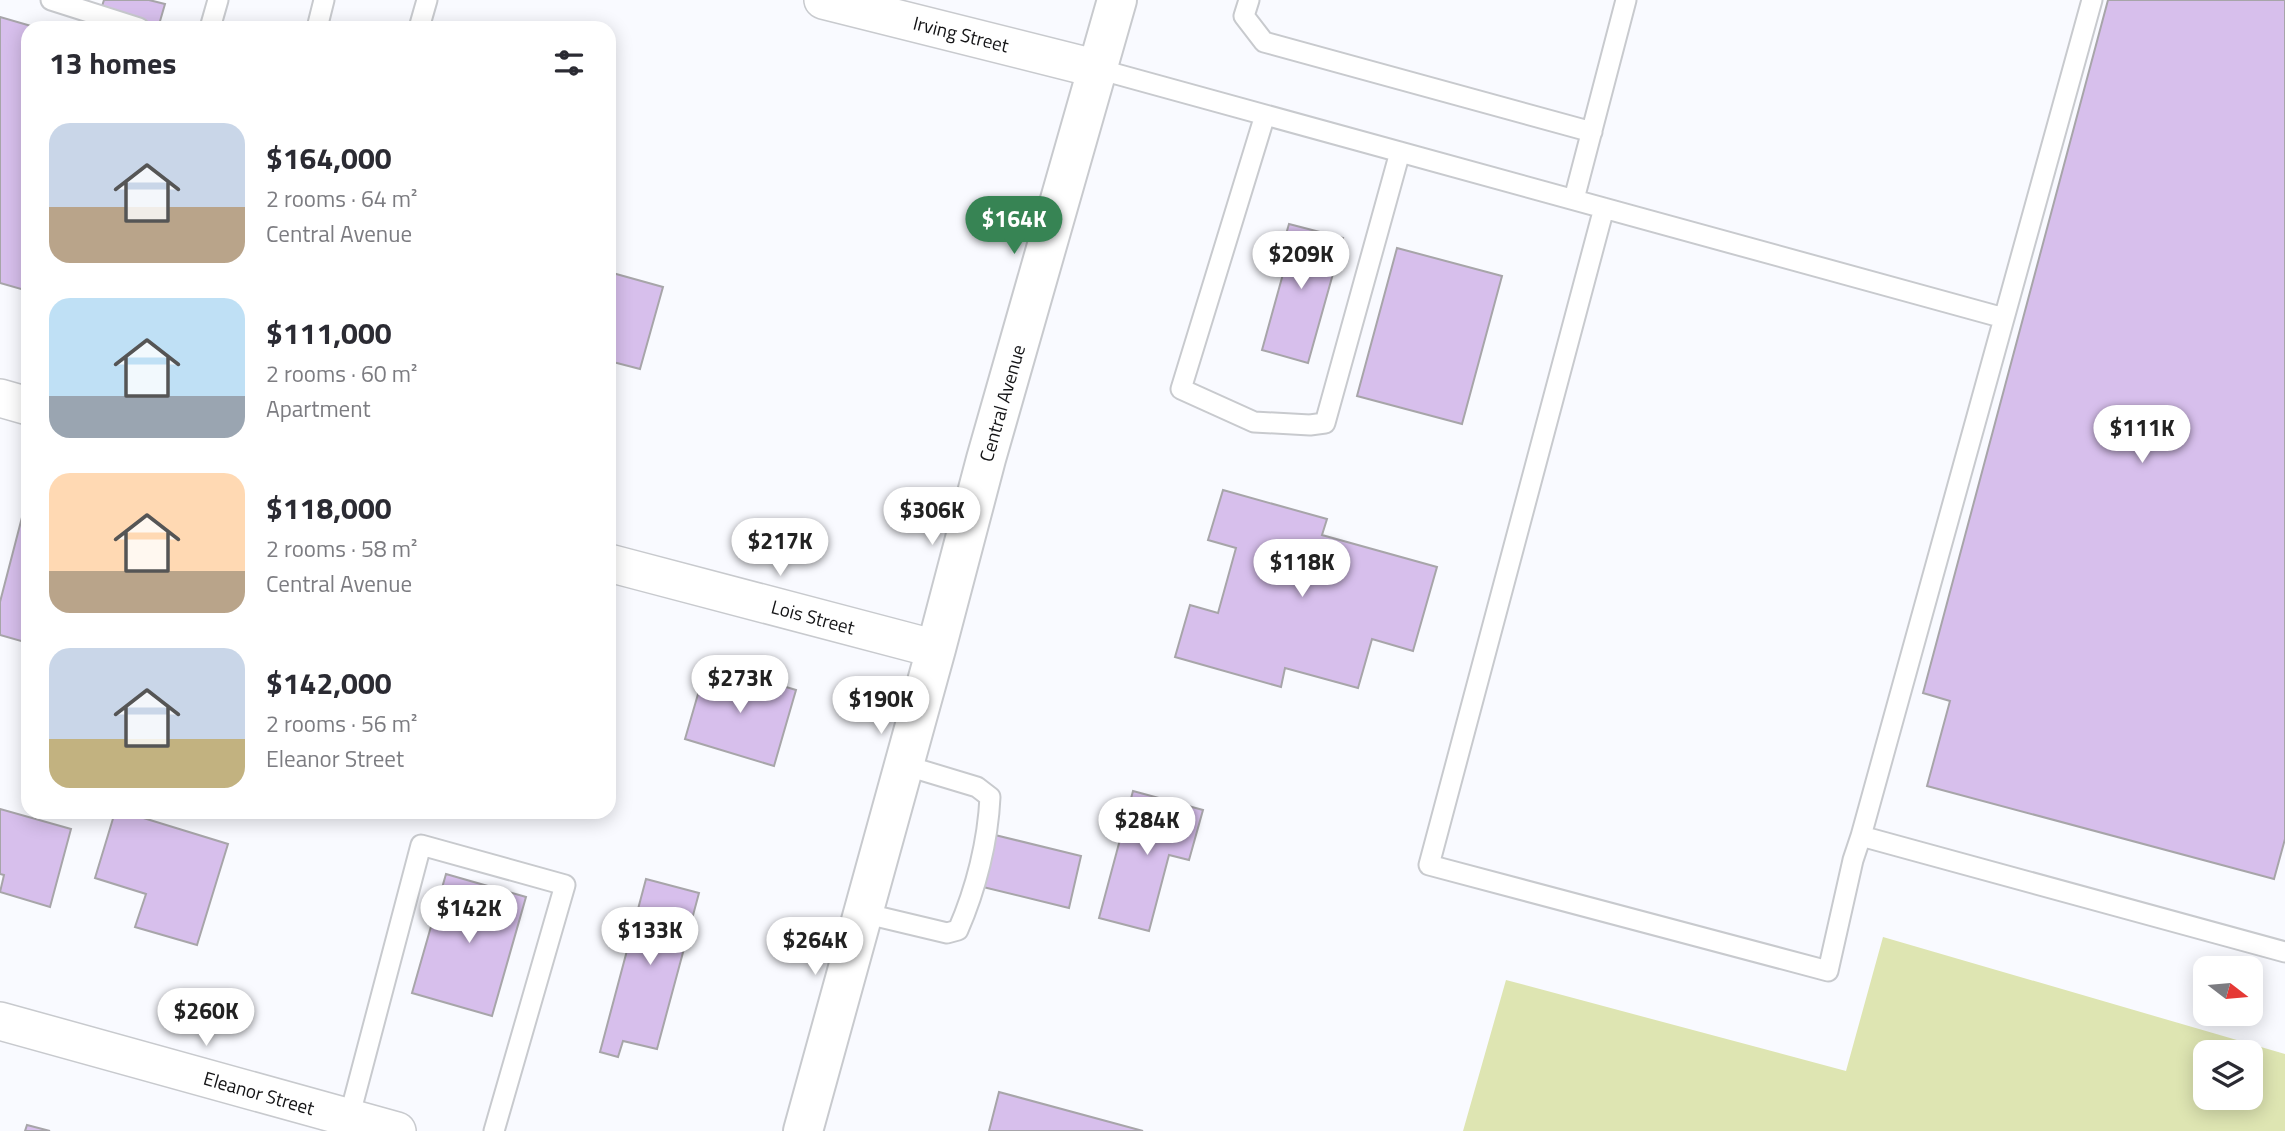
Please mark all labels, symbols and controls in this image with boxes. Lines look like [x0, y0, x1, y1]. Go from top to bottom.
street label: Irving Street [910, 8, 1012, 59]
text: 13 homes [49, 40, 176, 86]
icon: filters [550, 44, 588, 82]
text: $164,000 [266, 135, 392, 181]
icon: home [105, 151, 189, 235]
text: 2 rooms · 64 m² [266, 181, 417, 216]
pin: $164K [965, 196, 1063, 256]
text: $164K [981, 201, 1047, 236]
text: Central Avenue [266, 216, 412, 251]
pin: $209K [1252, 232, 1350, 291]
text: $209K [1268, 236, 1334, 271]
text: $111,000 [266, 310, 392, 356]
icon: home [105, 326, 189, 410]
street label: Central Avenue [971, 341, 1032, 465]
text: 2 rooms · 60 m² [266, 356, 417, 391]
text: Apartment [266, 391, 371, 426]
pin: $111K [2093, 406, 2191, 465]
text: $111K [2109, 410, 2175, 445]
text: $118,000 [266, 485, 392, 531]
pin: $306K [883, 488, 981, 547]
text: $306K [899, 492, 965, 527]
icon: home [105, 501, 189, 585]
pin: $217K [731, 518, 829, 578]
text: $217K [747, 523, 813, 558]
text: 2 rooms · 58 m² [266, 531, 417, 566]
pin: $118K [1253, 540, 1351, 599]
text: $118K [1269, 544, 1335, 579]
text: Central Avenue [266, 566, 412, 601]
street label: Lois Street [768, 591, 858, 642]
pin: $273K [691, 656, 789, 715]
text: $142,000 [266, 660, 392, 706]
text: $273K [707, 660, 773, 695]
icon: home [105, 676, 189, 760]
pin: $190K [832, 676, 930, 736]
text: $190K [848, 681, 914, 716]
text: 2 rooms · 56 m² [266, 706, 417, 741]
text: Eleanor Street [266, 741, 404, 776]
pin: $284K [1098, 798, 1196, 857]
text: $284K [1114, 802, 1180, 837]
pin: $142K [420, 886, 518, 945]
text: $142K [436, 890, 502, 925]
pin: $133K [601, 908, 699, 967]
text: $133K [617, 912, 683, 947]
pin: $264K [766, 918, 864, 977]
text: $264K [782, 922, 848, 957]
north arrow [2193, 956, 2263, 1026]
map controls [2193, 956, 2263, 1110]
pin: $260K [157, 988, 255, 1048]
text: $260K [173, 993, 239, 1028]
button: layers [2193, 1040, 2263, 1110]
street label: Eleanor Street [200, 1063, 318, 1122]

